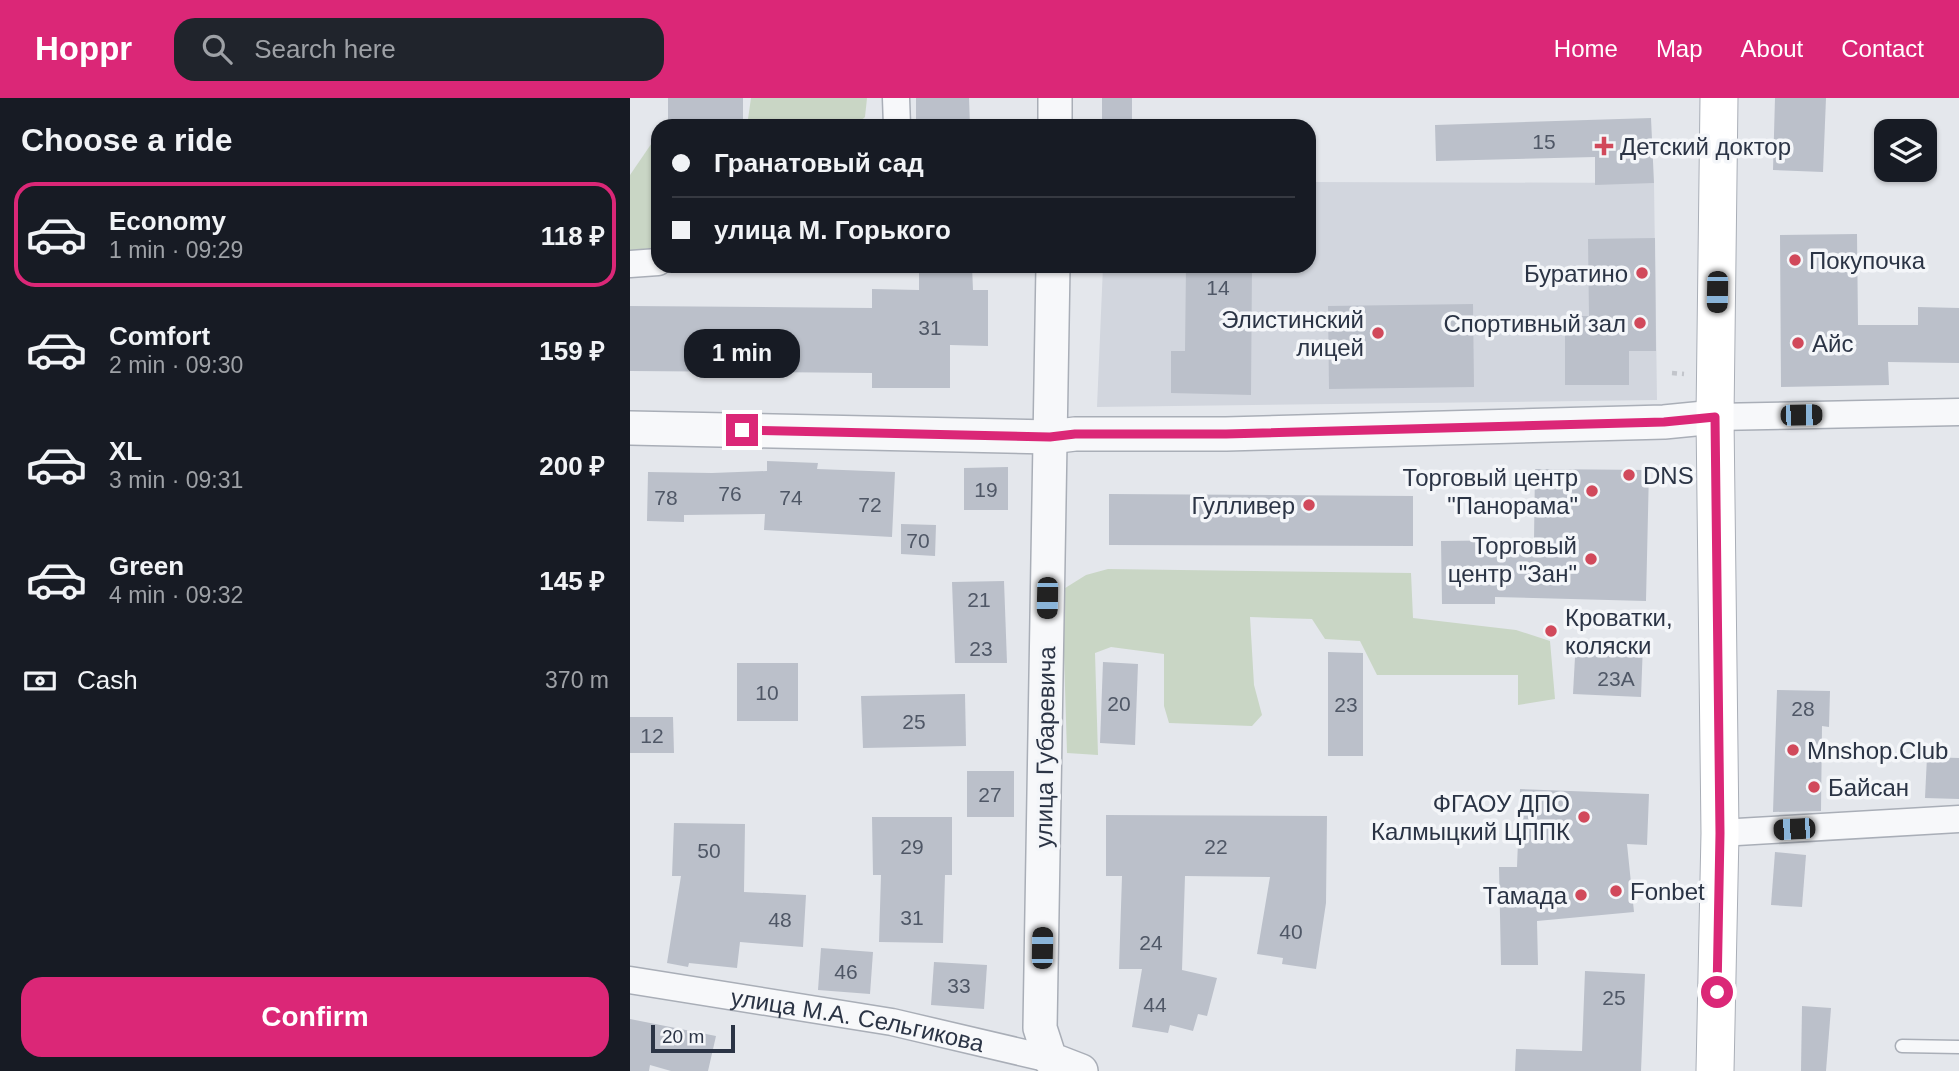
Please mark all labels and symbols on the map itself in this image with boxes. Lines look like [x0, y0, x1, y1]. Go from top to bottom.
house number: 15 [1532, 130, 1556, 153]
place label: Детский доктор [1620, 133, 1791, 160]
marker: Детский доктор [1594, 136, 1614, 156]
place label: Покупочка [1809, 247, 1926, 274]
marker: Покупочка [1787, 252, 1803, 268]
place label: Буратино [1524, 260, 1628, 287]
marker: Буратино [1634, 265, 1650, 281]
car [1707, 271, 1728, 313]
house number: 14 [1206, 276, 1230, 299]
place label: Элистинский лицей [1221, 306, 1364, 361]
place label: Спортивный зал [1443, 310, 1626, 337]
marker: Спортивный зал [1632, 315, 1648, 331]
house number: 31 [918, 316, 942, 339]
marker: Элистинский лицей [1370, 325, 1386, 341]
callout: 1 min [684, 328, 800, 378]
place label: Айс [1812, 330, 1853, 357]
marker: Айс [1790, 335, 1806, 351]
car [1780, 404, 1823, 426]
route end [726, 414, 758, 446]
place label: DNS [1643, 462, 1694, 489]
place label: Торговый центр "Панорама" [1402, 464, 1578, 519]
marker: DNS [1621, 467, 1637, 483]
house number: 19 [974, 478, 998, 501]
house number: 76 [718, 482, 742, 505]
marker: Торговый центр "Панорама" [1584, 483, 1600, 499]
house number: 78 [654, 486, 678, 509]
house number: 74 [779, 486, 803, 509]
place label: Гулливер [1192, 492, 1295, 519]
house number: 72 [858, 493, 882, 516]
marker: Гулливер [1301, 497, 1317, 513]
house number: 70 [906, 529, 930, 552]
place label: Торговый центр "Зан" [1448, 532, 1577, 587]
marker: Торговый центр "Зан" [1583, 551, 1599, 567]
car [1037, 577, 1058, 619]
house number: 21 [967, 588, 991, 611]
place label: Кроватки, коляски [1565, 604, 1673, 659]
marker: Кроватки, коляски [1543, 623, 1559, 639]
house number: 23 [969, 637, 993, 660]
street label: улица Губаревича [1030, 645, 1060, 848]
house number: 23А [1597, 667, 1635, 690]
house number: 10 [755, 681, 779, 704]
house number: 20 [1107, 692, 1131, 715]
house number: 23 [1334, 693, 1358, 716]
house number: 28 [1791, 697, 1815, 720]
house number: 25 [902, 710, 926, 733]
house number: 12 [640, 724, 664, 747]
place label: Mnshop.Club [1807, 737, 1948, 764]
marker: Mnshop.Club [1785, 742, 1801, 758]
place label: Байсан [1828, 774, 1909, 801]
marker: Байсан [1806, 779, 1822, 795]
house number: 27 [978, 783, 1002, 806]
place label: ФГАОУ ДПО Калмыцкий ЦППК [1371, 790, 1570, 845]
marker: ФГАОУ ДПО Калмыцкий ЦППК [1576, 809, 1592, 825]
car [1773, 817, 1816, 841]
house number: 29 [900, 835, 924, 858]
house number: 22 [1204, 835, 1228, 858]
house number: 50 [697, 839, 721, 862]
place label: Fonbet [1630, 878, 1705, 905]
place label: Тамада [1483, 882, 1568, 909]
marker: Fonbet [1608, 883, 1624, 899]
marker: Тамада [1573, 887, 1589, 903]
house number: 31 [900, 906, 924, 929]
house number: 48 [768, 908, 792, 931]
house number: 40 [1279, 920, 1303, 943]
car [1032, 927, 1053, 969]
house number: 24 [1139, 931, 1163, 954]
house number: 46 [834, 960, 858, 983]
house number: 33 [947, 974, 971, 997]
route start [1701, 976, 1733, 1008]
street label: улица М.А. Сельгикова [729, 983, 988, 1057]
house number: 25 [1602, 986, 1626, 1009]
house number: 44 [1143, 993, 1167, 1016]
scale bar [651, 1022, 735, 1054]

